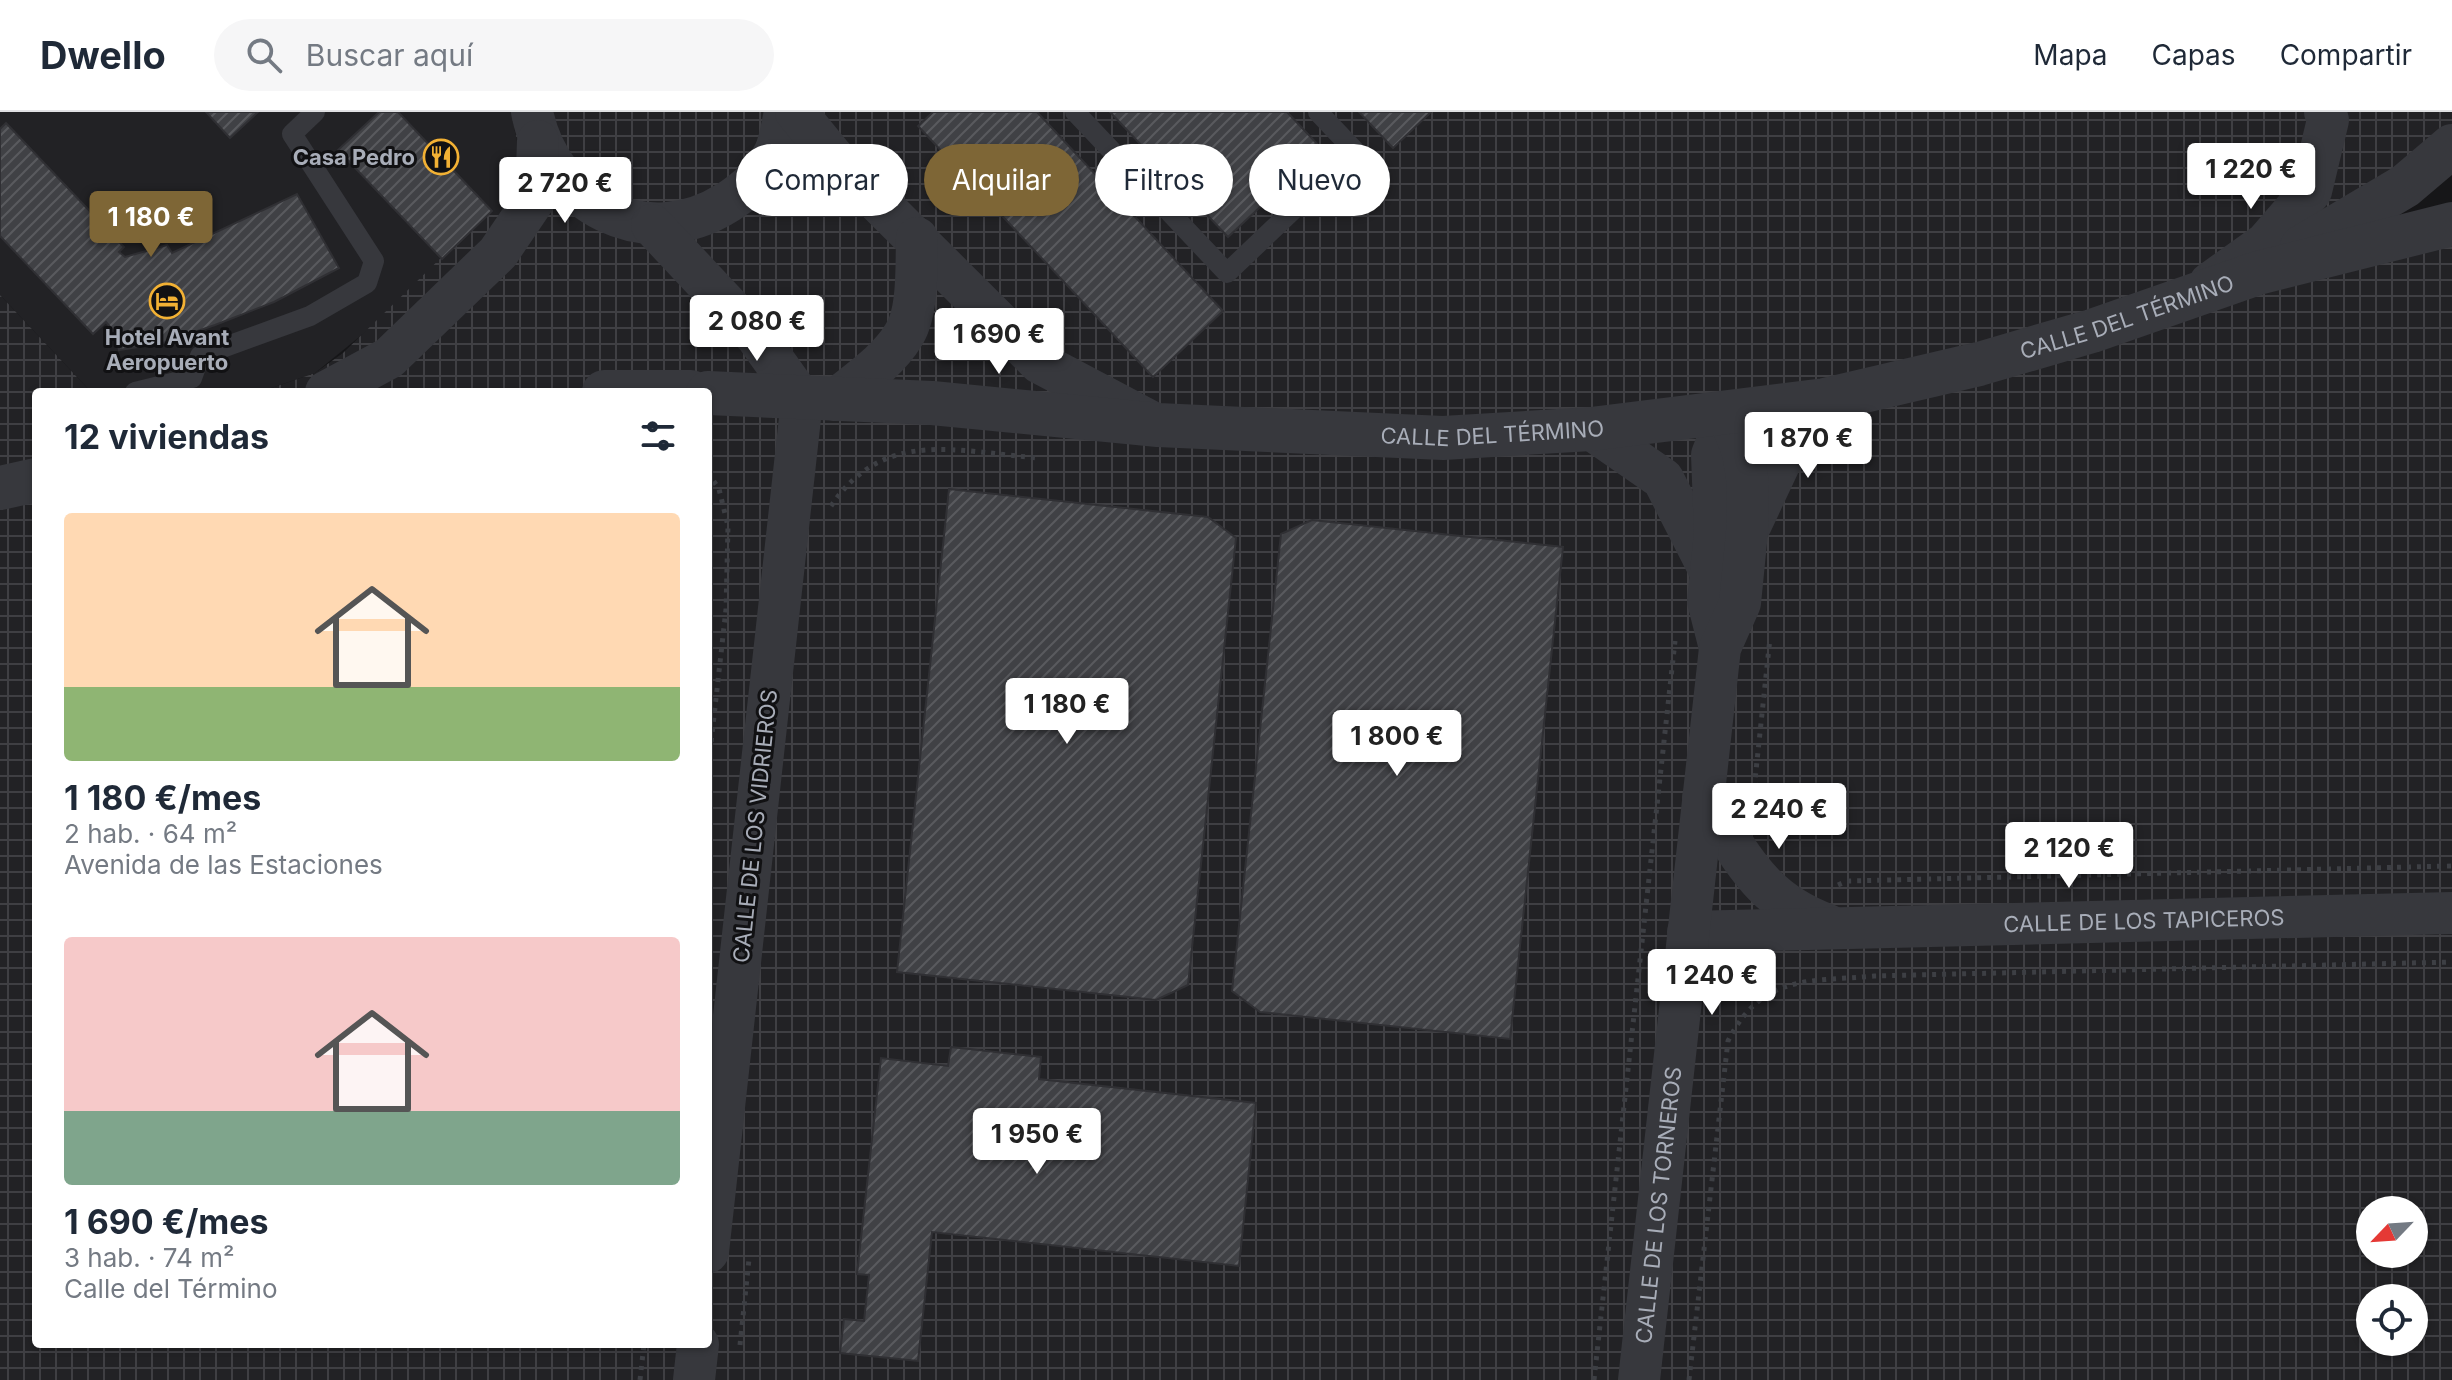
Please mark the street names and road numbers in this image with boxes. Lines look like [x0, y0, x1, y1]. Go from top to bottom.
street label: CALLE DEL TÉRMINO [2017, 269, 2237, 364]
street label: CALLE DEL TÉRMINO [1380, 414, 1606, 451]
street label: CALLE DE LOS VIDRIEROS [728, 688, 782, 964]
street label: CALLE DE LOS TAPICEROS [2003, 904, 2285, 937]
street label: CALLE DE LOS TORNEROS [1630, 1065, 1687, 1345]

